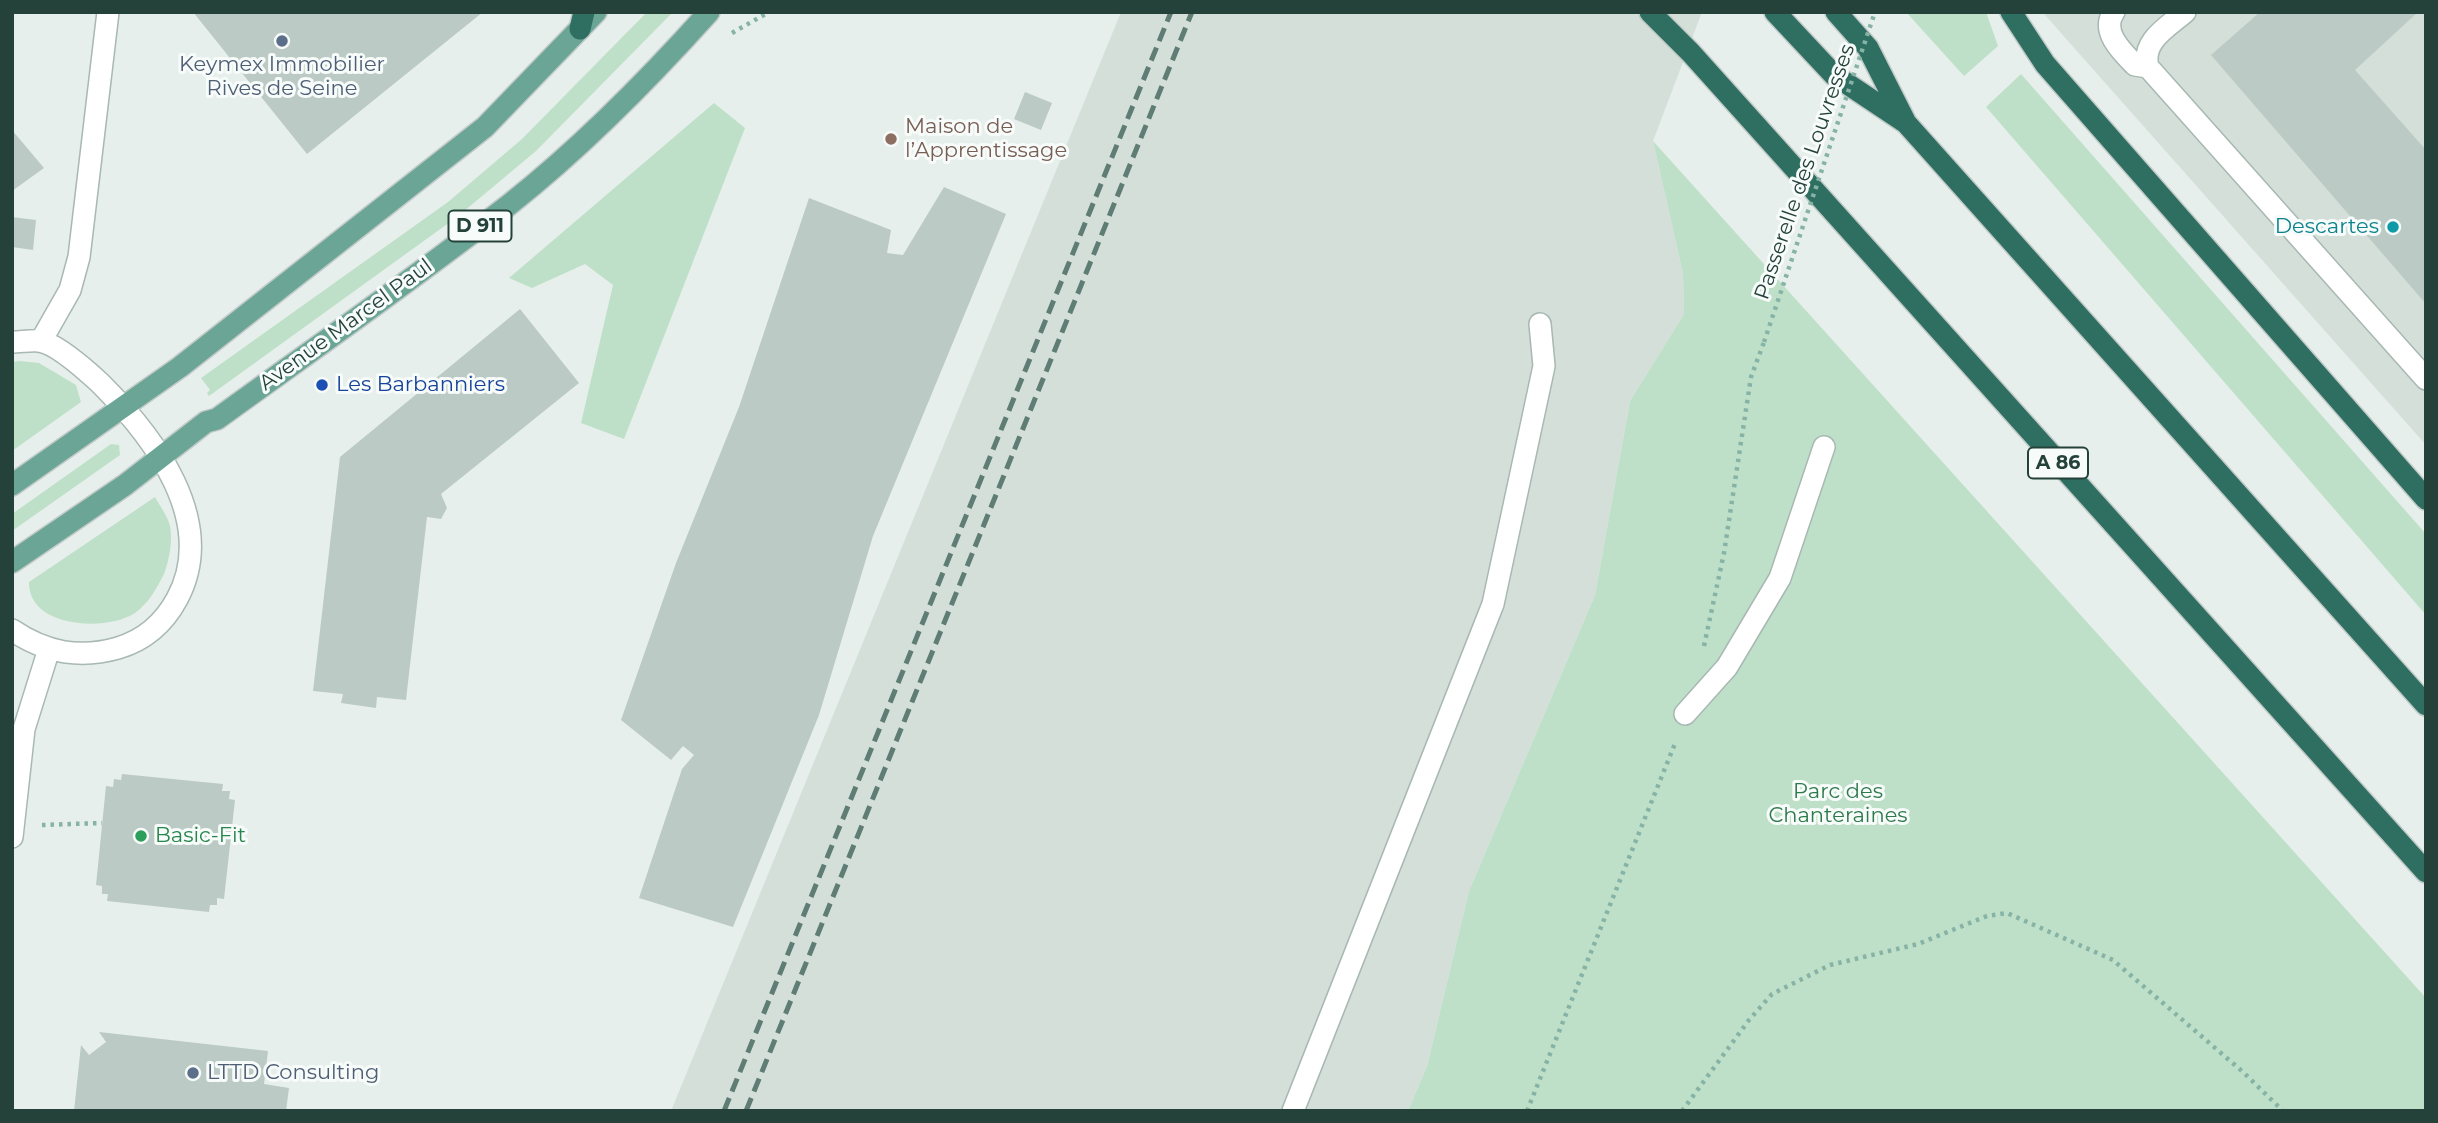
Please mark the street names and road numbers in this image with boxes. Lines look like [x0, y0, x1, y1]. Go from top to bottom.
street label: Passerelle des Louvresses [1749, 41, 1861, 303]
road number: D 911 [448, 210, 512, 242]
street label: Avenue Marcel Paul [255, 254, 437, 396]
road number: A 86 [2028, 447, 2088, 478]

